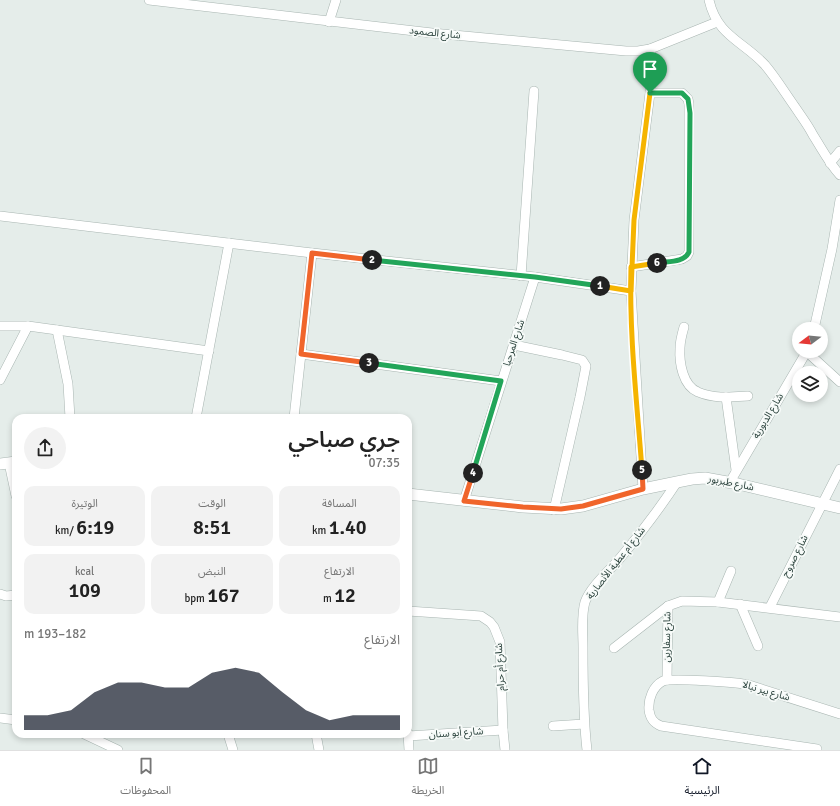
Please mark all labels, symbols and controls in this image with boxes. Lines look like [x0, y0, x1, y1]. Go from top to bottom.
street label: شارع الصمود [409, 24, 461, 43]
pin [633, 52, 667, 93]
icon: arrive [639, 58, 661, 80]
pin: 2 [362, 250, 382, 270]
text: 2 [369, 253, 375, 266]
pin: 6 [647, 253, 667, 273]
text: 6 [654, 256, 660, 269]
pin: 1 [590, 276, 610, 296]
text: 1 [597, 279, 603, 292]
street label: شارع المرحبا [501, 318, 528, 368]
north arrow [792, 322, 828, 358]
map controls [792, 322, 828, 402]
pin: 3 [359, 353, 379, 373]
text: 3 [366, 356, 372, 369]
button: layers [792, 366, 828, 402]
street label: شارع الدبورية [750, 391, 787, 441]
text: جري صباحي [288, 426, 400, 453]
button: share [24, 427, 66, 469]
text: 07:35 [368, 455, 400, 471]
pin: 5 [632, 460, 652, 480]
pin: 4 [463, 463, 483, 483]
text: 5 [639, 463, 645, 476]
text: 4 [470, 466, 476, 479]
street label: شارع طبربور [706, 472, 755, 494]
text: الوتيرة [71, 497, 98, 510]
text: الوقت [198, 497, 226, 510]
text: المسافة [322, 497, 357, 510]
text: 6:19 [76, 515, 114, 540]
text: 8:51 [193, 515, 231, 540]
text: 1.40 [329, 515, 367, 540]
text: /km [55, 524, 76, 537]
text: km [312, 524, 329, 537]
street label: شارع أم عطية الأنصارية [584, 524, 650, 603]
street label: شارع صروح [779, 533, 812, 579]
text: kcal [75, 565, 94, 578]
text: النبض [198, 565, 226, 578]
text: الارتفاع [324, 565, 354, 578]
text: 109 [68, 578, 101, 603]
text: 167 [207, 583, 240, 608]
text: 12 [334, 583, 356, 608]
text: bpm [184, 592, 207, 605]
text: m [323, 592, 334, 605]
street label: شارع سفارين [661, 611, 674, 663]
text: 182–193 m [24, 626, 86, 642]
text: الارتفاع [364, 632, 400, 648]
street label: شارع أم حرام [492, 643, 509, 691]
street label: شارع بير نبالا [740, 678, 791, 705]
street label: شارع أبو سنان [428, 725, 484, 742]
tab: المحفوظات [120, 755, 171, 802]
tab: الخريطة [411, 755, 444, 802]
tab: الرئيسية [685, 755, 720, 802]

